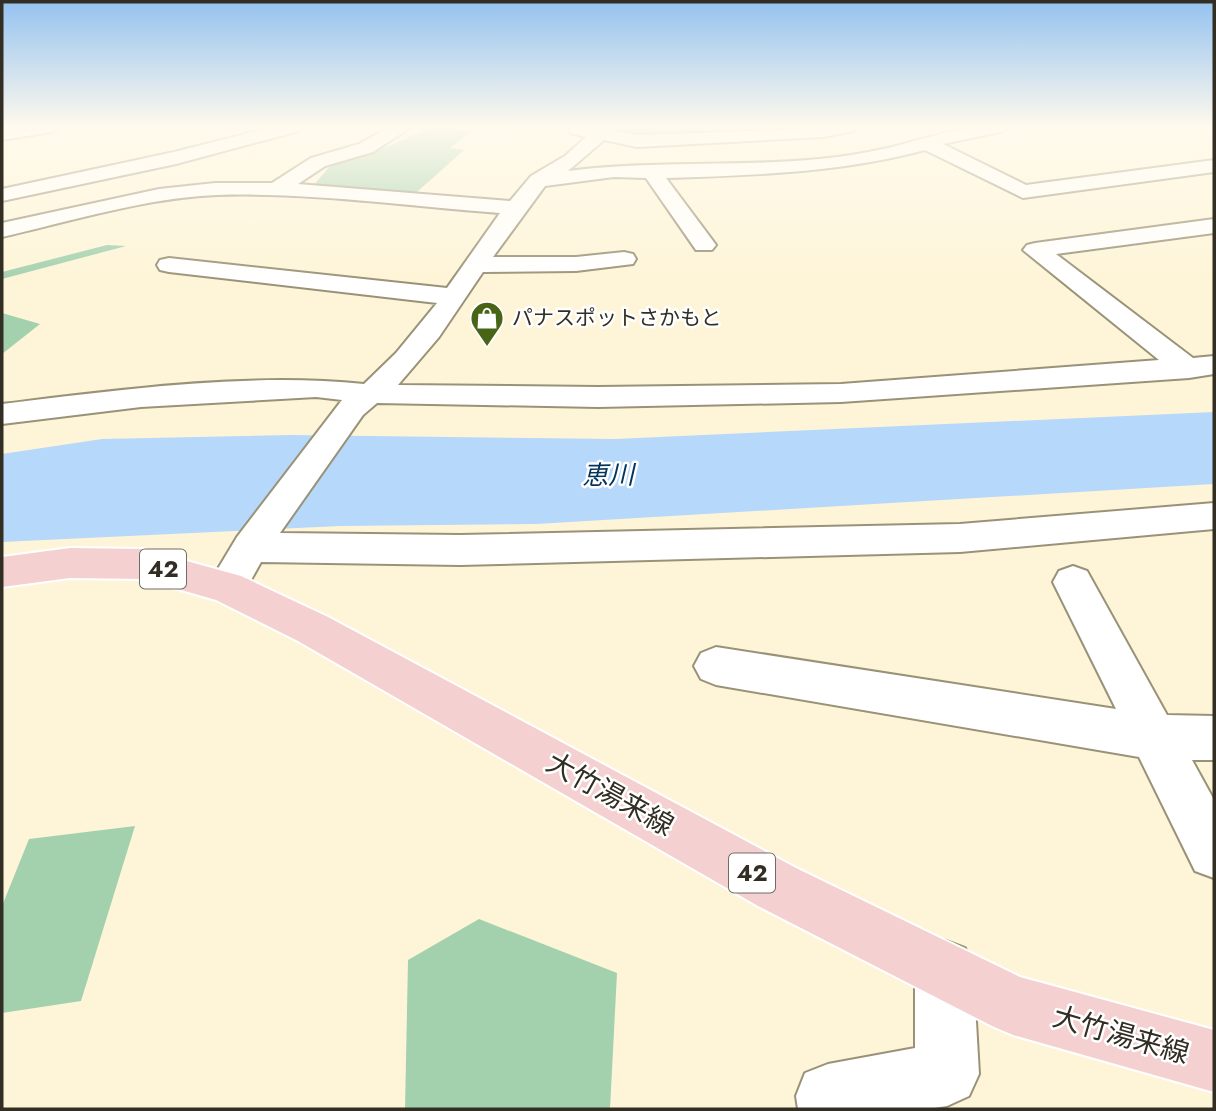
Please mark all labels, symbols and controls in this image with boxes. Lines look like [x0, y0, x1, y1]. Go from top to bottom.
shop icon: パナスポットさかもと [468, 299, 506, 348]
place label: パナスポットさかもと [512, 303, 722, 333]
water label: 恵川 [582, 455, 637, 494]
road number: 42 [140, 550, 186, 589]
street label: 大竹湯来線 [539, 742, 681, 846]
road number: 42 [729, 853, 775, 892]
street label: 大竹湯来線 [1048, 996, 1194, 1074]

